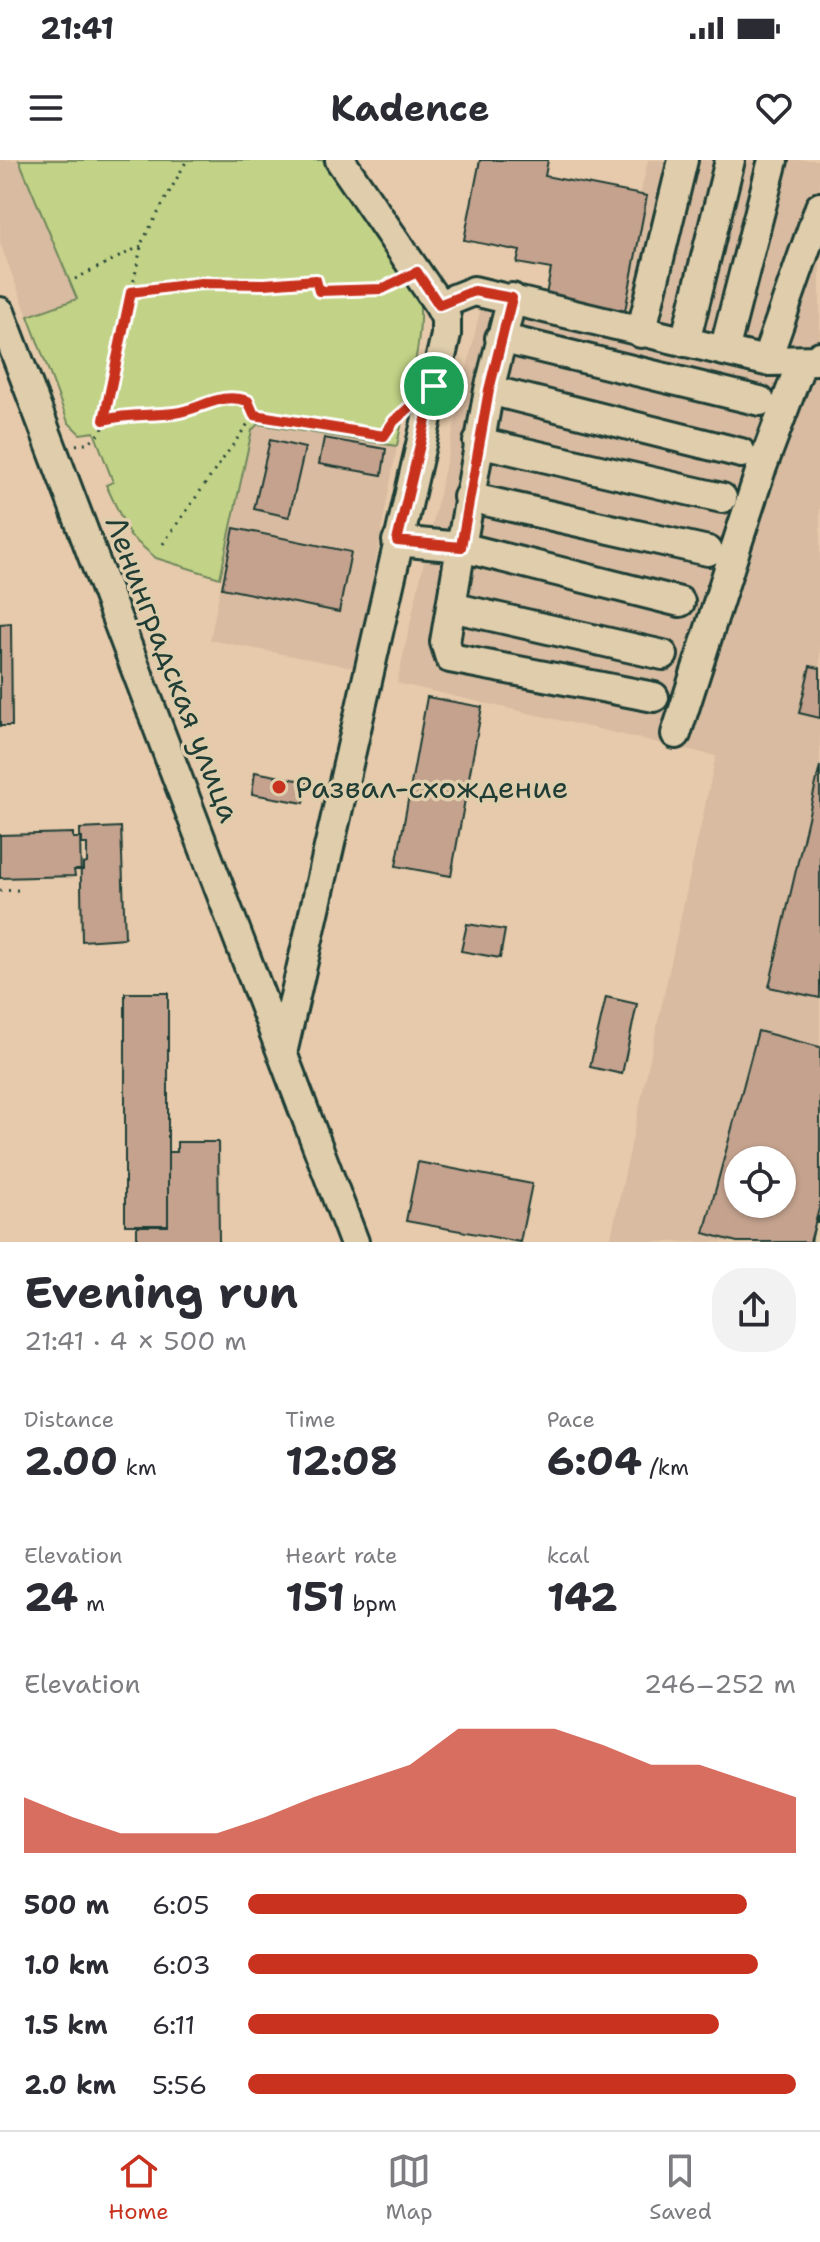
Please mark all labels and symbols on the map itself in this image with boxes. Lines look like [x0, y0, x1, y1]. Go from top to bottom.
pin [400, 352, 468, 420]
street label: Ленинградская улица [96, 510, 251, 828]
place label: Развал-схождение [295, 767, 568, 808]
marker: Развал-схождение [270, 778, 288, 796]

